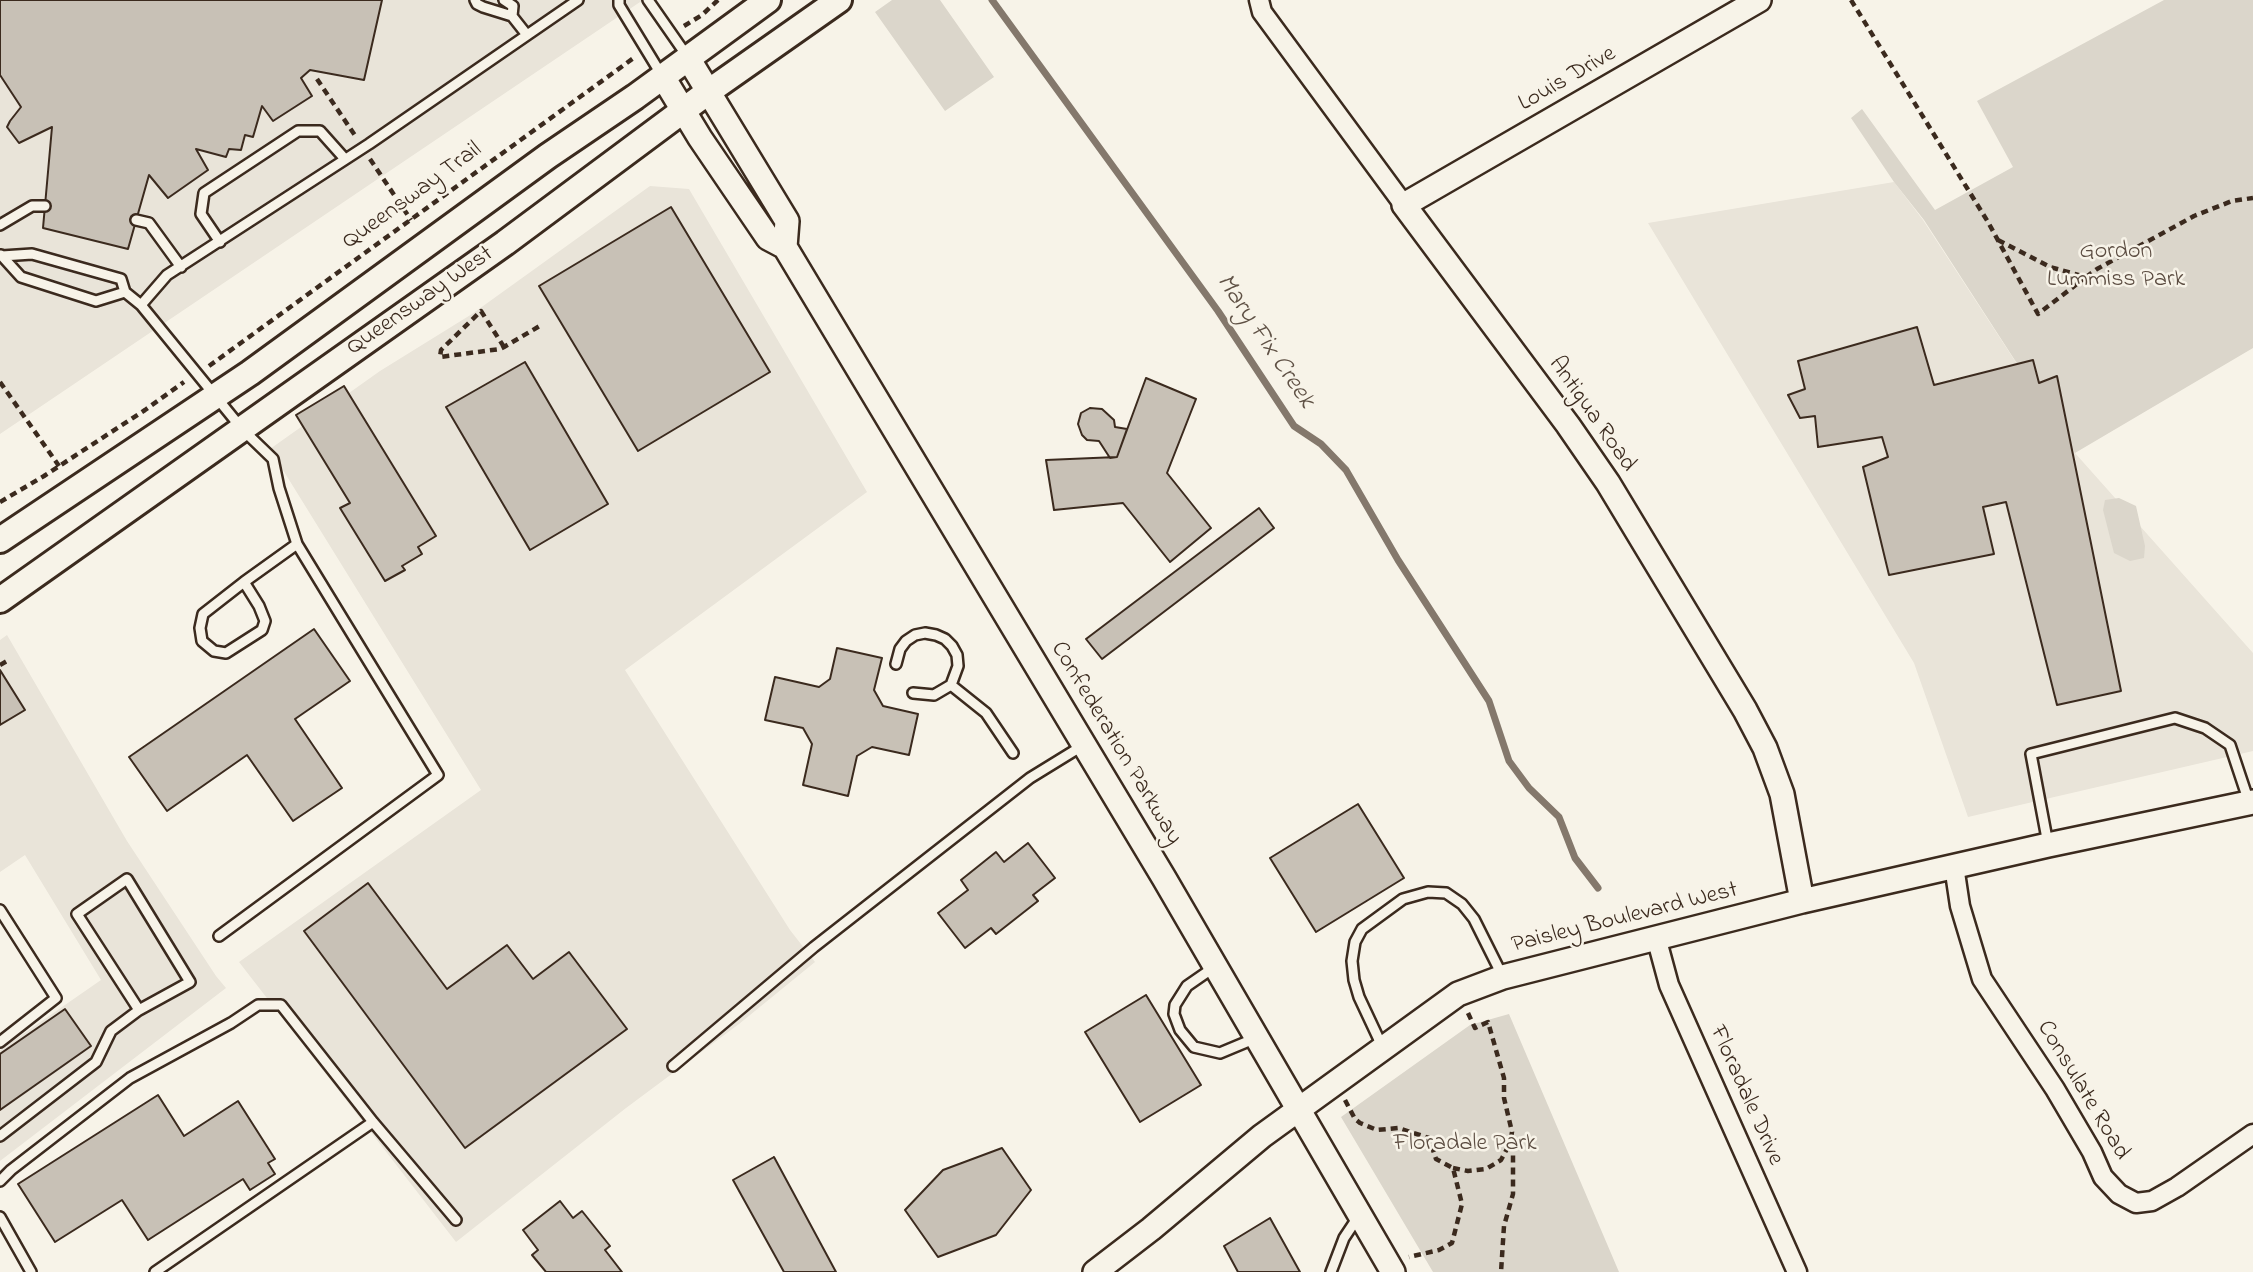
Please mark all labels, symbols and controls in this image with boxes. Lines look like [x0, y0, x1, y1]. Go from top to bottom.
street label: Louis Drive [1514, 41, 1622, 119]
street label: Queensway Trail [338, 137, 488, 257]
park label: Gordon Lummiss Park [2047, 239, 2185, 295]
street label: Queensway West [342, 241, 500, 363]
water label: Mary Fix Creek [1208, 269, 1320, 415]
street label: Antigua Road [1541, 352, 1641, 478]
street label: Confederation Parkway [1043, 637, 1187, 851]
street label: Paisley Boulevard West [1509, 877, 1741, 961]
street label: Consulate Road [2029, 1016, 2135, 1166]
street label: Floradale Drive [1701, 1022, 1789, 1170]
park label: Floradale Park [1393, 1131, 1537, 1159]

